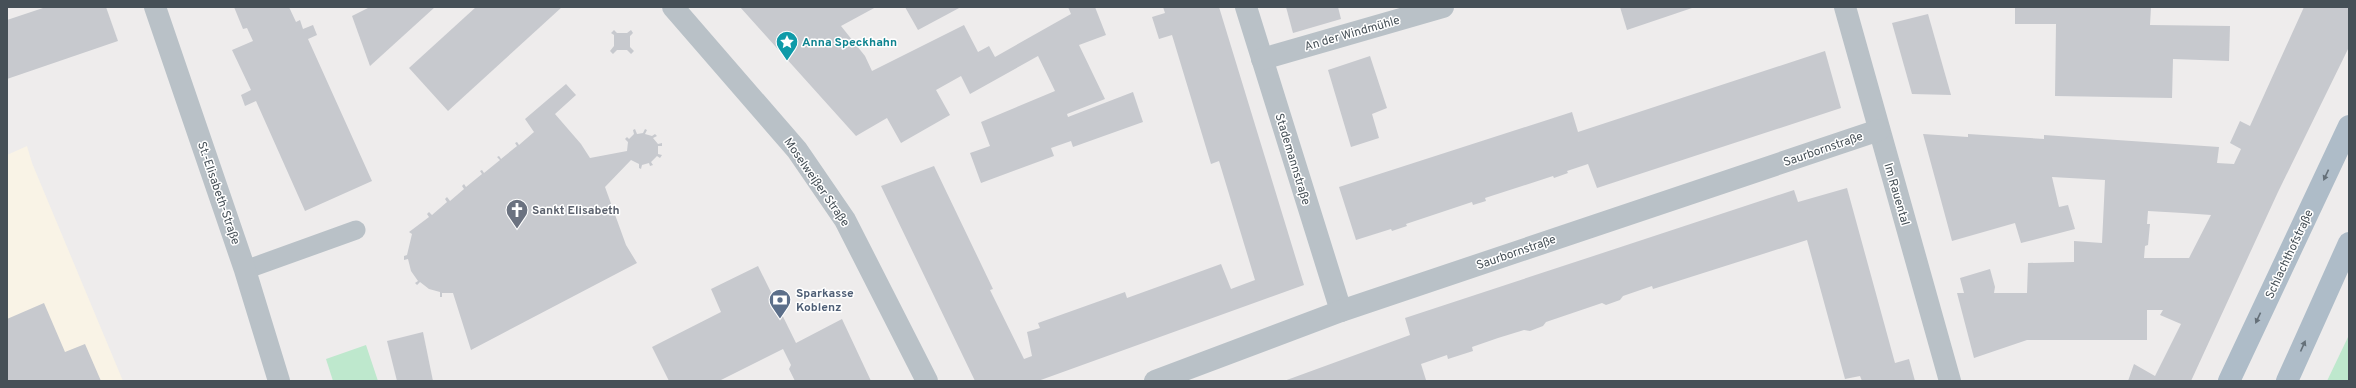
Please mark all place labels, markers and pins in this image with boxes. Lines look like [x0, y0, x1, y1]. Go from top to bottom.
place icon: Anna Speckhahn [774, 29, 800, 62]
place label: Anna Speckhahn [802, 35, 897, 51]
church icon: Sankt Elisabeth [504, 197, 530, 230]
place label: Sankt Elisabeth [532, 203, 620, 219]
place label: Sparkasse Koblenz [796, 286, 854, 316]
bank icon: Sparkasse Koblenz [767, 287, 793, 320]

